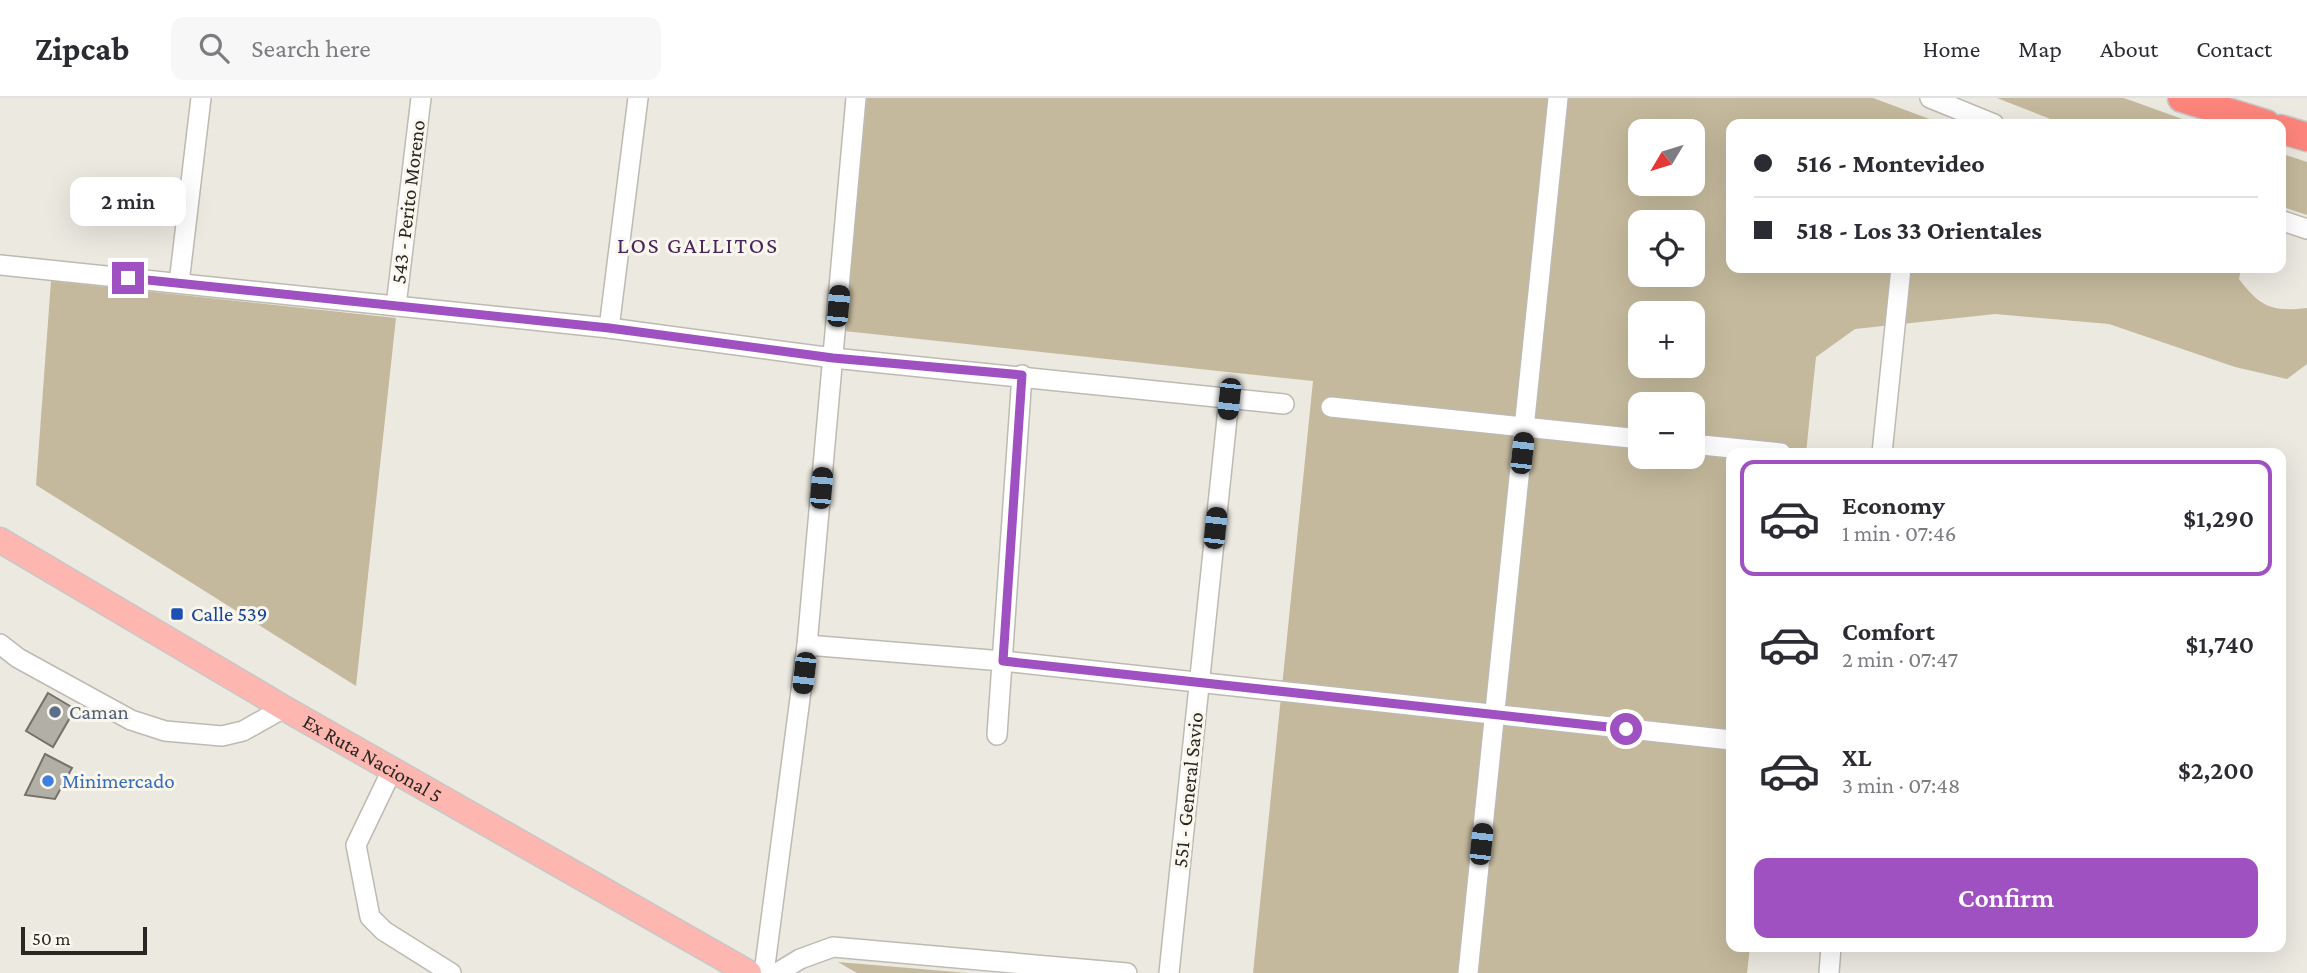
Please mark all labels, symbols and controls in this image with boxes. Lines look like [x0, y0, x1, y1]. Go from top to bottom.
search box [171, 17, 661, 80]
icon: search [195, 29, 233, 67]
text: Zipcab [35, 30, 129, 67]
text: Search here [251, 34, 371, 63]
text: Home [1923, 35, 1980, 62]
text: Map [2018, 35, 2062, 62]
text: About [2100, 35, 2158, 62]
text: Contact [2196, 35, 2272, 62]
street label: 543 - Perito Moreno [386, 119, 430, 285]
north arrow [1628, 119, 1704, 196]
map controls [1628, 119, 1705, 469]
text: 516 - Montevideo [1796, 149, 1985, 178]
callout: 2 min [70, 176, 186, 226]
text: 2 min [101, 188, 155, 214]
button: locate [1628, 210, 1705, 287]
text: 518 - Los 33 Orientales [1796, 216, 2042, 245]
district label: LOS GALLITOS [617, 232, 779, 258]
route end [112, 262, 144, 294]
car [826, 284, 851, 328]
button: + [1628, 301, 1705, 378]
car [1217, 377, 1242, 421]
button: − [1628, 392, 1705, 469]
car [1510, 431, 1535, 475]
car [809, 466, 834, 510]
icon: car [1758, 487, 1821, 550]
text: Economy [1842, 491, 1945, 520]
text: $1,290 [2183, 504, 2254, 533]
car [1203, 506, 1228, 550]
text: 1 min · 07:46 [1842, 520, 1956, 546]
place label: Calle 539 [191, 602, 267, 626]
marker: Calle 539 [169, 606, 185, 622]
icon: car [1758, 613, 1821, 676]
text: Comfort [1842, 617, 1935, 646]
text: $1,740 [2186, 630, 2254, 659]
text: 2 min · 07:47 [1842, 646, 1958, 672]
car [792, 651, 817, 695]
place label: Caman [69, 700, 129, 724]
marker: Caman [47, 704, 63, 720]
street label: Ex Ruta Nacional 5 [299, 709, 447, 808]
street label: 551 - General Savio [1168, 711, 1208, 869]
route start [1610, 713, 1642, 745]
icon: car [1758, 739, 1821, 802]
text: XL [1842, 743, 1871, 772]
text: $2,200 [2178, 756, 2254, 785]
place label: Minimercado [62, 769, 175, 793]
text: 3 min · 07:48 [1842, 772, 1960, 798]
marker: Minimercado [40, 773, 56, 789]
car [1469, 822, 1494, 866]
button: Confirm [1754, 858, 2258, 938]
scale bar [21, 924, 147, 956]
text: 50 m [32, 928, 71, 949]

